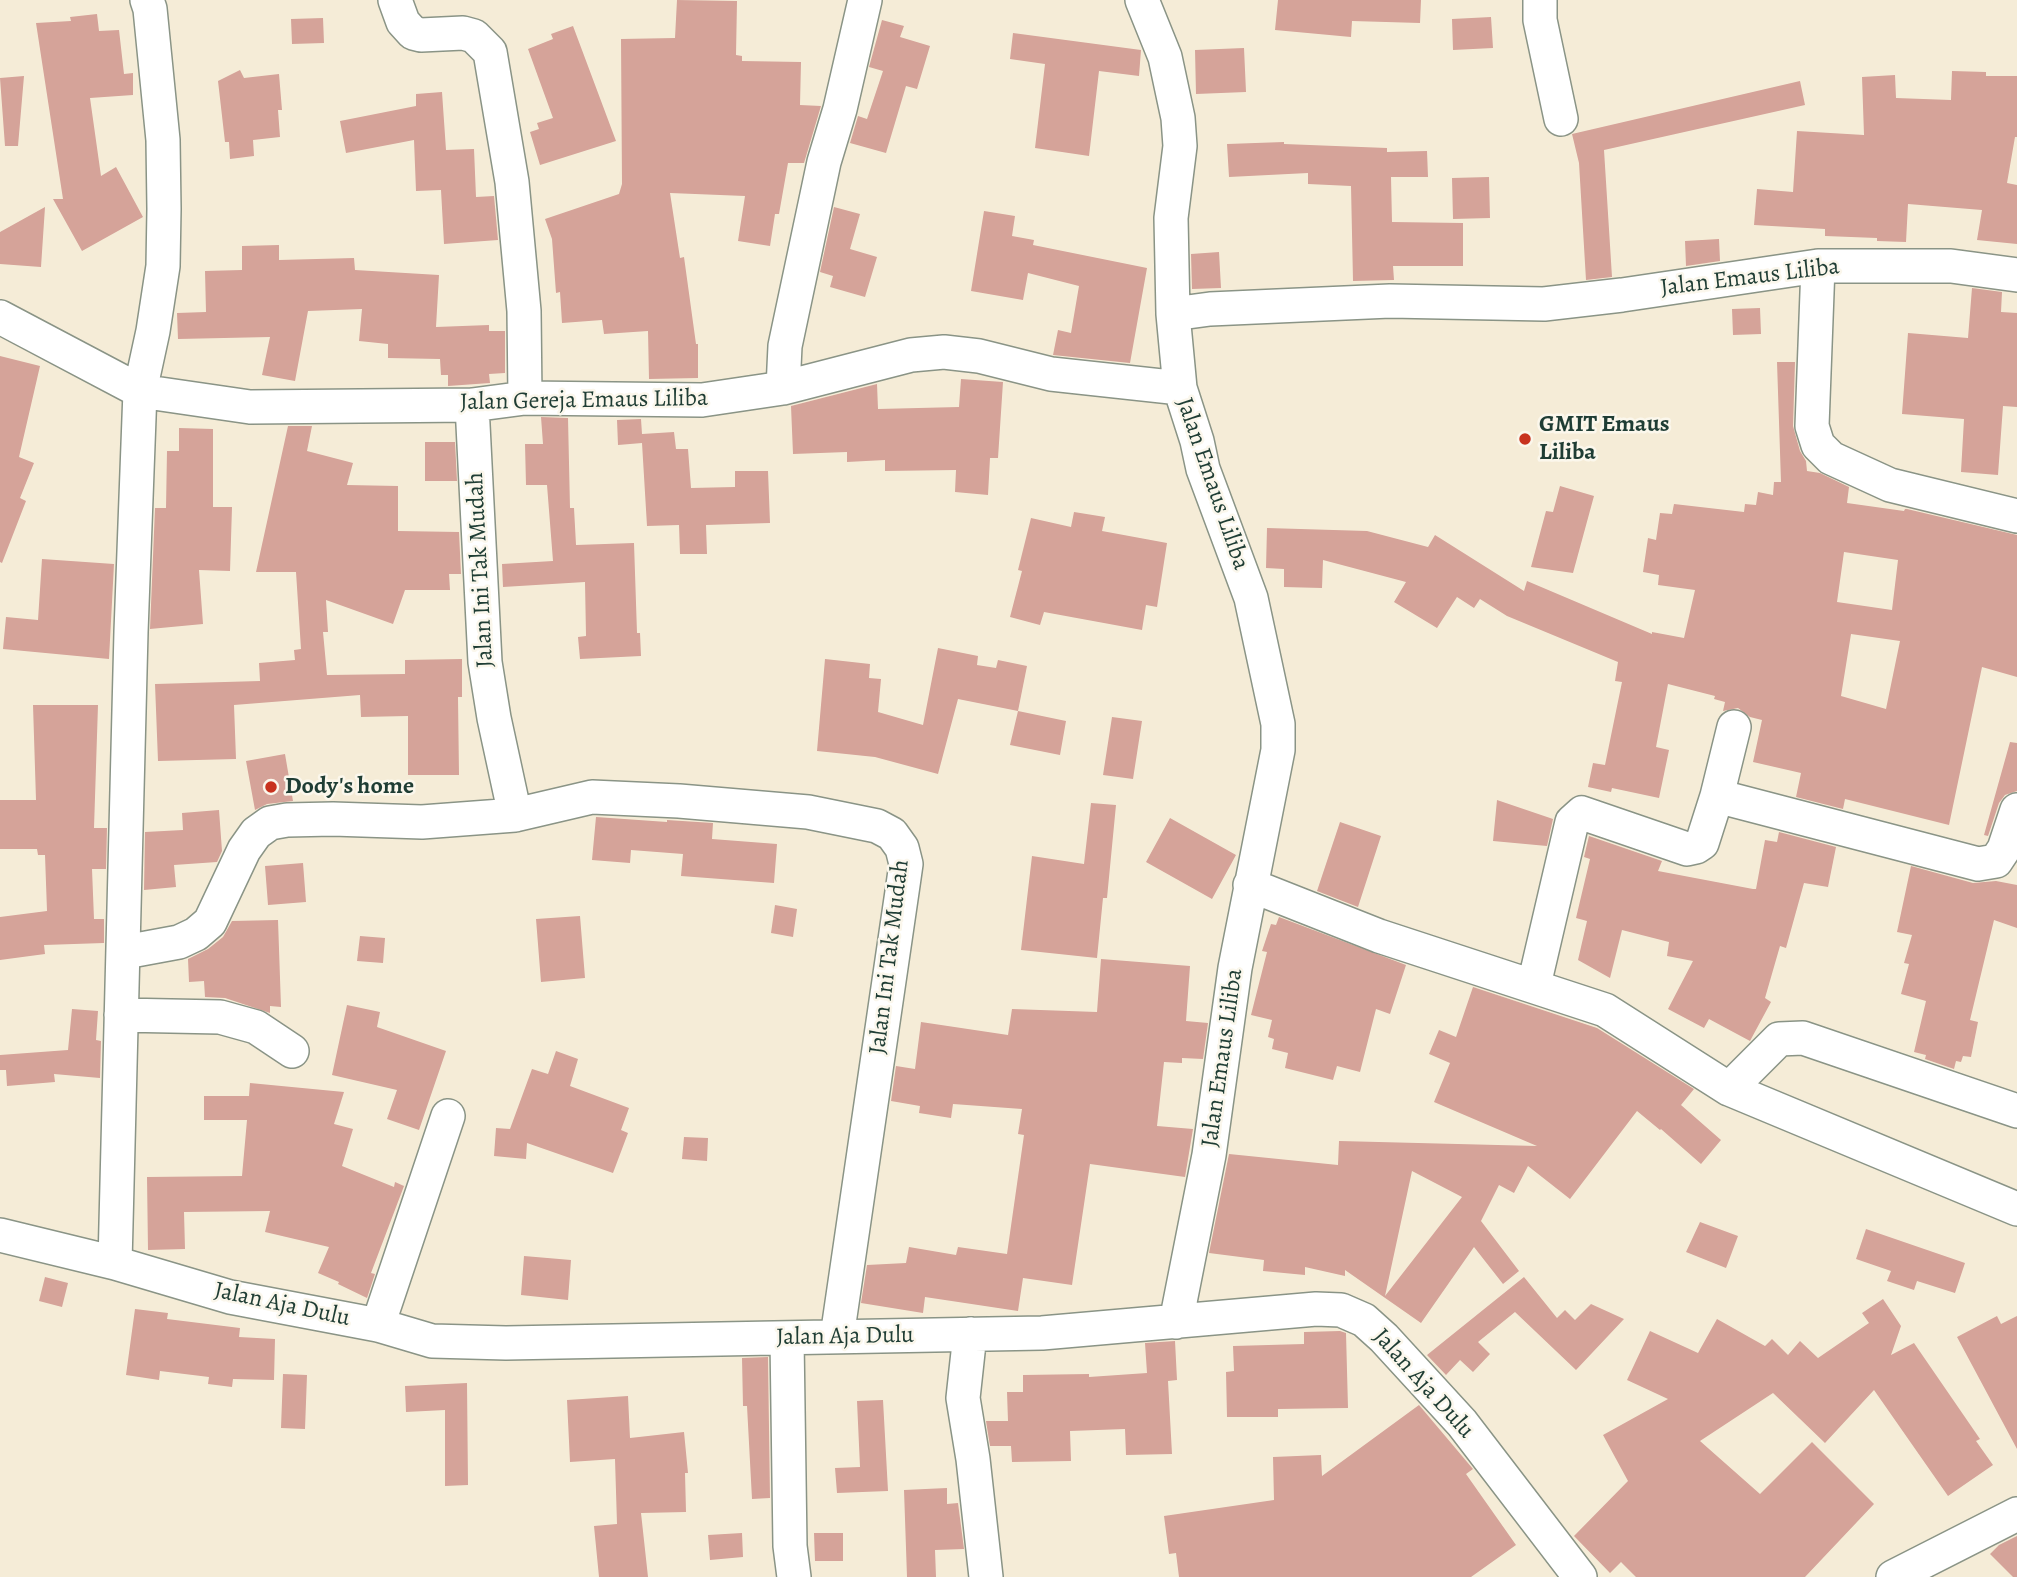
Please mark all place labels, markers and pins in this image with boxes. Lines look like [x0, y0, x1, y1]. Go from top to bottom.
place label: GMIT Emaus Liliba [1539, 411, 1670, 467]
marker: GMIT Emaus Liliba [1517, 431, 1533, 447]
place label: Dody's home [285, 773, 414, 801]
marker: Dody's home [263, 779, 279, 795]

